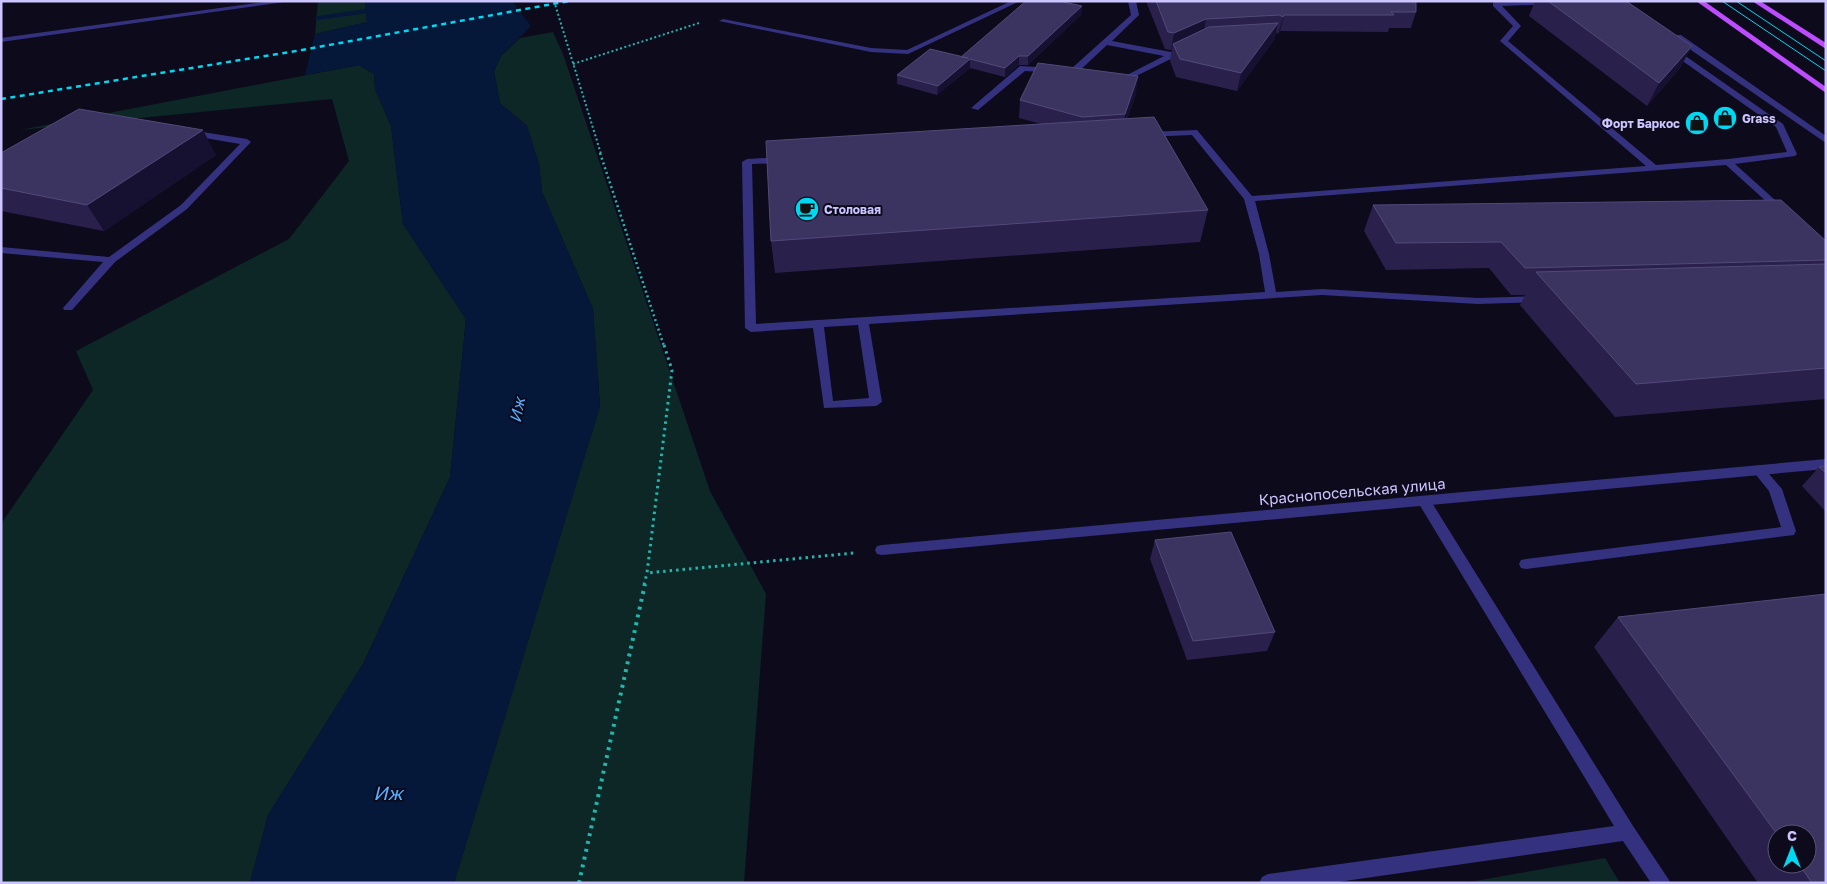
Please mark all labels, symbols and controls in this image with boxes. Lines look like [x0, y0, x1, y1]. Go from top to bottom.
shop icon: Grass [1712, 105, 1738, 131]
shop icon: Форт Баркос [1684, 110, 1710, 136]
place label: Grass [1742, 111, 1776, 126]
place label: Форт Баркос [1602, 116, 1680, 131]
cafe icon: Столовая [794, 196, 820, 222]
place label: Столовая [824, 202, 881, 217]
water label: Иж [505, 394, 530, 424]
street label: Краснопосельская улица [1258, 474, 1446, 508]
water label: Иж [373, 781, 406, 804]
north arrow [1767, 824, 1817, 874]
text: С [1787, 827, 1797, 844]

